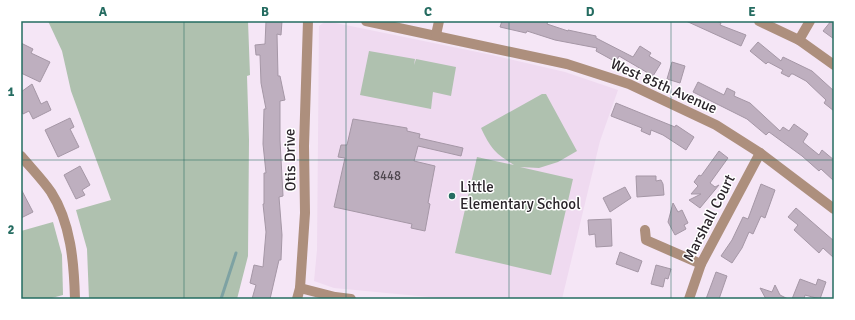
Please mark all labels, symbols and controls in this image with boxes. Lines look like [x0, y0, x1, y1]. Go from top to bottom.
text: A [99, 4, 108, 20]
text: B [261, 4, 269, 20]
text: C [424, 4, 432, 20]
text: D [586, 4, 595, 20]
text: E [748, 4, 756, 20]
street label: West 85th Avenue [608, 54, 720, 118]
text: 1 [7, 84, 15, 100]
street label: Otis Drive [280, 128, 300, 192]
house number: 8448 [373, 168, 401, 184]
street label: Marshall Court [679, 171, 739, 265]
place label: Little Elementary School [460, 178, 581, 213]
marker: Little Elementary School [447, 191, 457, 201]
text: 2 [7, 222, 15, 238]

